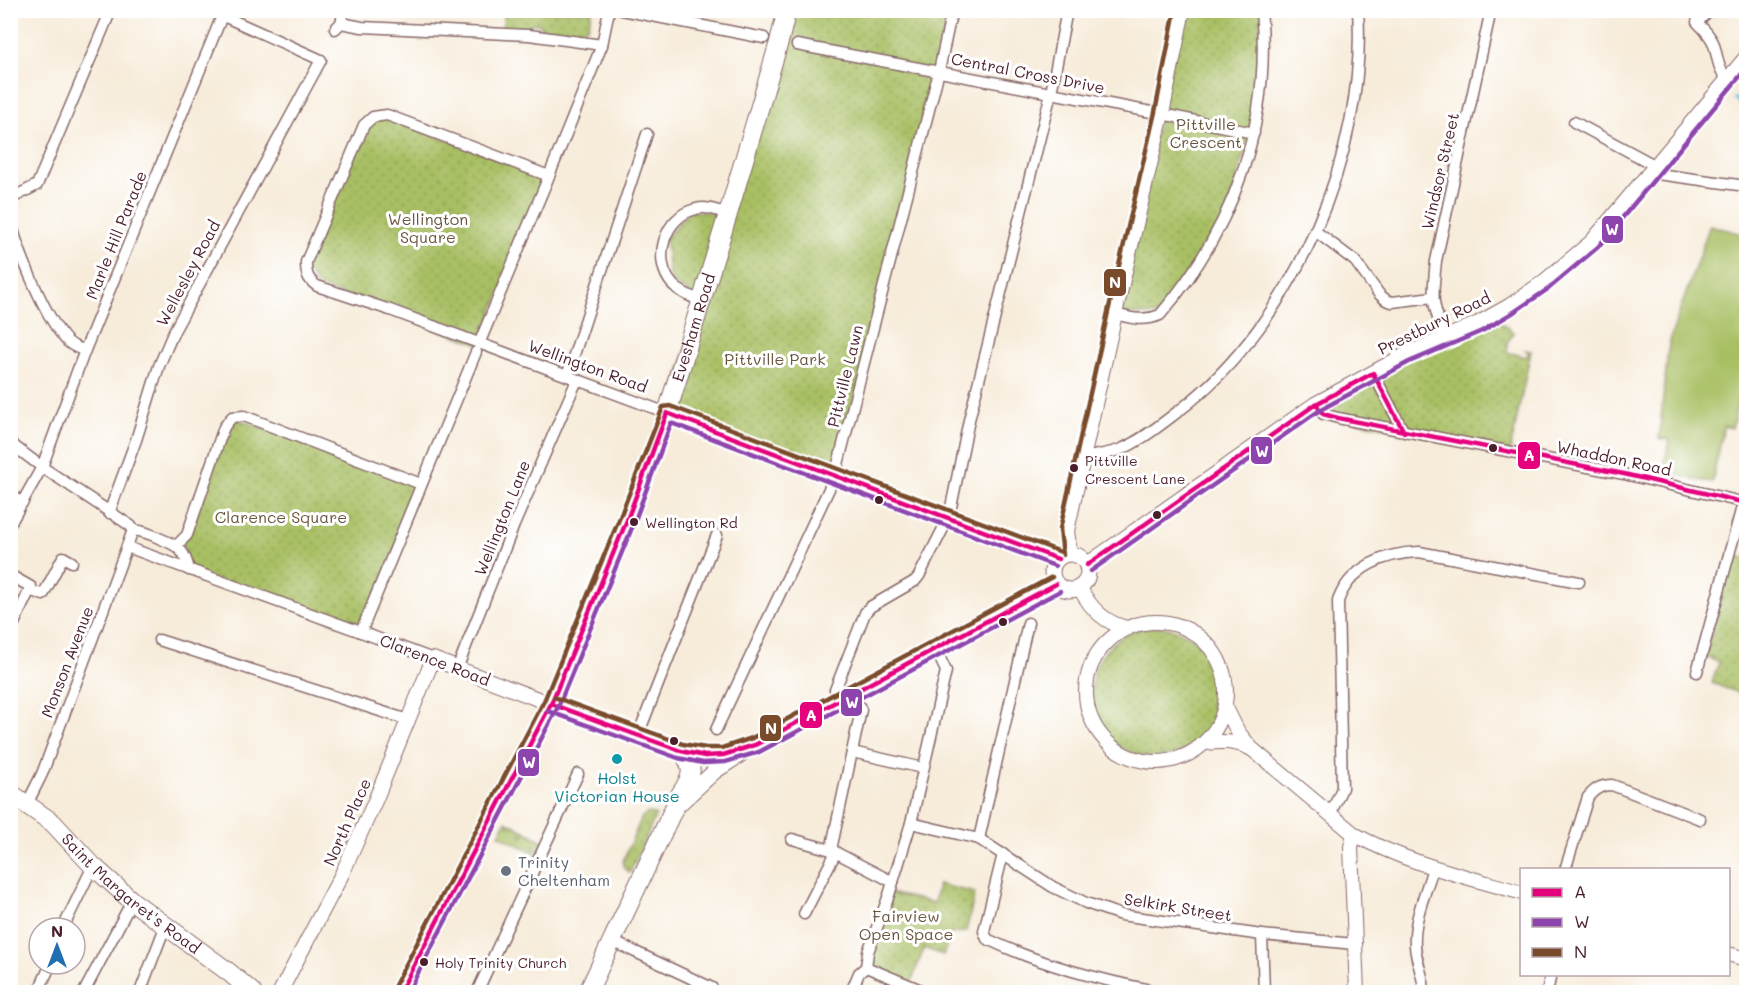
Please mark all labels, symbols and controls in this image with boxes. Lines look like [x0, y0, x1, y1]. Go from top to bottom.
street label: Central Cross Drive [949, 47, 1107, 98]
street label: Windsor Street [1416, 110, 1463, 231]
park label: Pittville Crescent [1170, 113, 1242, 152]
street label: Marle Hill Parade [80, 167, 151, 302]
park label: Wellington Square [388, 208, 468, 247]
line badge: W [1601, 215, 1624, 244]
street label: Wellesley Road [151, 216, 224, 329]
text: W [1605, 218, 1619, 239]
line badge: N [1103, 268, 1127, 297]
street label: Evesham Road [666, 271, 719, 384]
text: N [1109, 271, 1121, 292]
street label: Prestbury Road [1374, 286, 1494, 359]
street label: Pittville Lawn [822, 322, 867, 429]
street label: Wellington Road [526, 334, 651, 397]
park label: Pittville Park [724, 348, 826, 369]
street label: Whaddon Road [1555, 435, 1673, 480]
line badge: W [1250, 436, 1273, 465]
text: W [1255, 440, 1269, 461]
line badge: A [1517, 441, 1541, 470]
unlabelled marker [1487, 442, 1499, 454]
text: A [1523, 444, 1535, 465]
place label: Pittville Crescent Lane [1085, 451, 1185, 488]
street label: Wellington Lane [469, 457, 534, 579]
marker: Pittville Crescent Lane [1068, 462, 1080, 474]
unlabelled marker [873, 494, 885, 506]
park label: Clarence Square [215, 506, 347, 527]
unlabelled marker [1151, 509, 1163, 521]
place label: Wellington Rd [645, 513, 738, 532]
marker: Wellington Rd [628, 516, 640, 528]
street label: Monson Avenue [36, 603, 97, 721]
unlabelled marker [997, 616, 1009, 628]
street label: Clarence Road [377, 629, 493, 690]
line badge: W [840, 688, 863, 717]
text: W [845, 691, 859, 712]
line badge: A [799, 701, 823, 729]
text: A [805, 704, 817, 725]
line badge: N [759, 714, 782, 742]
text: N [765, 717, 777, 738]
unlabelled marker [668, 735, 680, 747]
line badge: W [517, 748, 540, 777]
text: W [522, 751, 536, 772]
marker: Holst Victorian House [610, 752, 624, 766]
place label: Holst Victorian House [554, 767, 680, 806]
street label: North Place [318, 775, 375, 869]
street label: Saint Margaret's Road [58, 828, 205, 958]
place label: Trinity Cheltenham [518, 851, 610, 890]
marker: Trinity Cheltenham [499, 864, 513, 878]
legend [1520, 868, 1730, 976]
text: A [1574, 879, 1586, 903]
street label: Selkirk Street [1123, 888, 1234, 925]
park label: Fairview Open Space [859, 905, 953, 944]
text: W [1574, 909, 1590, 933]
north arrow [27, 916, 87, 976]
text: N [51, 920, 63, 941]
text: N [1574, 939, 1587, 963]
place label: Holy Trinity Church [435, 953, 566, 972]
marker: Holy Trinity Church [418, 956, 430, 968]

